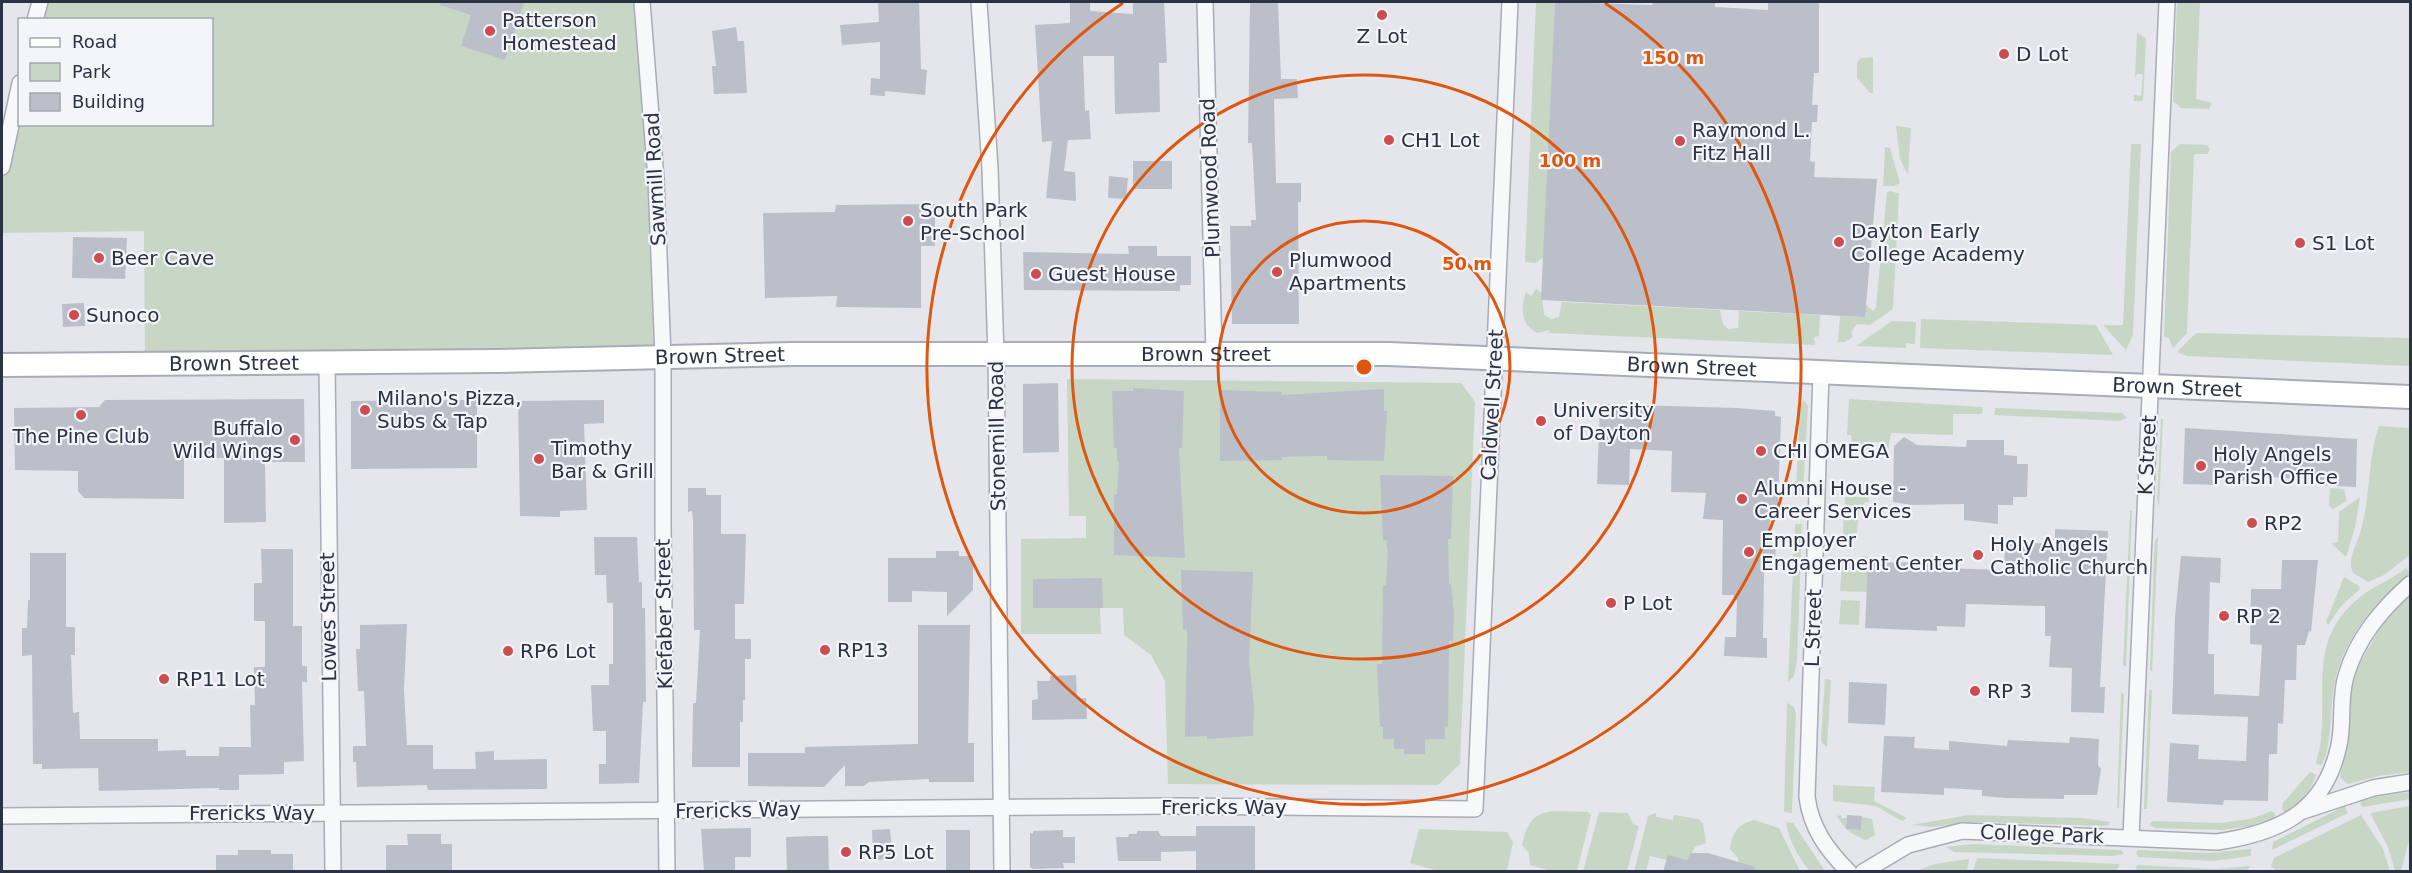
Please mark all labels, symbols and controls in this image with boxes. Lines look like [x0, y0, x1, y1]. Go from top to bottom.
place label: Patterson Homestead [502, 8, 617, 55]
marker: Z Lot [1375, 8, 1389, 22]
legend [18, 18, 213, 126]
marker: Patterson Homestead [483, 24, 497, 38]
place label: Z Lot [1357, 24, 1408, 48]
text: Road [72, 31, 117, 52]
place label: D Lot [2016, 42, 2069, 66]
text: 150 m [1642, 47, 1704, 68]
marker: D Lot [1997, 47, 2011, 61]
text: Park [72, 61, 111, 82]
text: Building [72, 91, 145, 112]
street label: Plumwood Road [1195, 98, 1225, 258]
street label: Sawmill Road [640, 111, 670, 247]
place label: Raymond L. Fitz Hall [1692, 118, 1811, 165]
place label: CH1 Lot [1401, 128, 1480, 152]
marker: CH1 Lot [1382, 133, 1396, 147]
marker: Raymond L. Fitz Hall [1673, 134, 1687, 148]
text: 100 m [1539, 150, 1601, 171]
place label: South Park Pre-School [920, 198, 1028, 245]
marker: South Park Pre-School [901, 214, 915, 228]
place label: Dayton Early College Academy [1851, 219, 2025, 266]
place label: S1 Lot [2312, 231, 2375, 255]
marker: Dayton Early College Academy [1832, 235, 1846, 249]
marker: S1 Lot [2293, 236, 2307, 250]
place label: Beer Cave [111, 246, 214, 270]
place label: Plumwood Apartments [1289, 248, 1406, 295]
marker: Beer Cave [92, 251, 106, 265]
text: 50 m [1442, 253, 1492, 274]
place label: Guest House [1048, 262, 1176, 286]
marker: Plumwood Apartments [1270, 265, 1284, 279]
marker: Guest House [1029, 267, 1043, 281]
place label: Sunoco [86, 303, 160, 327]
marker: Sunoco [67, 308, 81, 322]
street label: Caldwell Street [1476, 329, 1508, 481]
street label: Brown Street [655, 342, 785, 369]
street label: Brown Street [1141, 342, 1271, 366]
street label: Brown Street [169, 351, 299, 376]
street label: Brown Street [1626, 352, 1757, 381]
centre of rings [1354, 357, 1374, 377]
street label: Stonemill Road [984, 361, 1010, 511]
street label: Brown Street [2112, 372, 2243, 402]
place label: Milano's Pizza, Subs & Tap [377, 386, 522, 433]
place label: University of Dayton [1553, 398, 1654, 445]
marker: Milano's Pizza, Subs & Tap [358, 403, 372, 417]
marker: The Pine Club [74, 408, 88, 422]
marker: University of Dayton [1534, 414, 1548, 428]
street label: K Street [2133, 414, 2161, 496]
place label: Buffalo Wild Wings [173, 416, 283, 463]
place label: The Pine Club [12, 424, 149, 448]
marker: Buffalo Wild Wings [288, 433, 302, 447]
place label: Timothy Bar & Grill [550, 436, 654, 483]
place label: CHI OMEGA [1773, 439, 1889, 463]
place label: Holy Angels Parish Office [2213, 442, 2338, 489]
marker: CHI OMEGA [1754, 444, 1768, 458]
marker: Timothy Bar & Grill [532, 452, 546, 466]
marker: Holy Angels Parish Office [2194, 459, 2208, 473]
place label: Alumni House - Career Services [1754, 476, 1912, 523]
marker: Alumni House - Career Services [1735, 492, 1749, 506]
place label: RP2 [2264, 511, 2303, 535]
marker: RP2 [2245, 516, 2259, 530]
place label: Employer Engagement Center [1761, 528, 1963, 575]
place label: Holy Angels Catholic Church [1990, 532, 2148, 579]
street label: Kiefaber Street [651, 538, 677, 690]
marker: Employer Engagement Center [1742, 545, 1756, 559]
marker: Holy Angels Catholic Church [1971, 548, 1985, 562]
street label: Lowes Street [315, 552, 341, 682]
street label: L Street [1800, 588, 1826, 668]
place label: P Lot [1623, 591, 1672, 615]
marker: P Lot [1604, 596, 1618, 610]
place label: RP 2 [2236, 604, 2281, 628]
marker: RP 2 [2217, 609, 2231, 623]
place label: RP13 [837, 638, 888, 662]
place label: RP6 Lot [520, 639, 596, 663]
marker: RP13 [818, 643, 832, 657]
marker: RP6 Lot [501, 644, 515, 658]
place label: RP11 Lot [176, 667, 265, 691]
marker: RP11 Lot [157, 672, 171, 686]
place label: RP 3 [1987, 679, 2032, 703]
marker: RP 3 [1968, 684, 1982, 698]
street label: Frericks Way [1161, 795, 1287, 819]
street label: Frericks Way [675, 797, 801, 823]
street label: Frericks Way [189, 801, 315, 825]
street label: College Park [1980, 820, 2105, 848]
place label: RP5 Lot [858, 840, 934, 864]
marker: RP5 Lot [839, 845, 853, 859]

